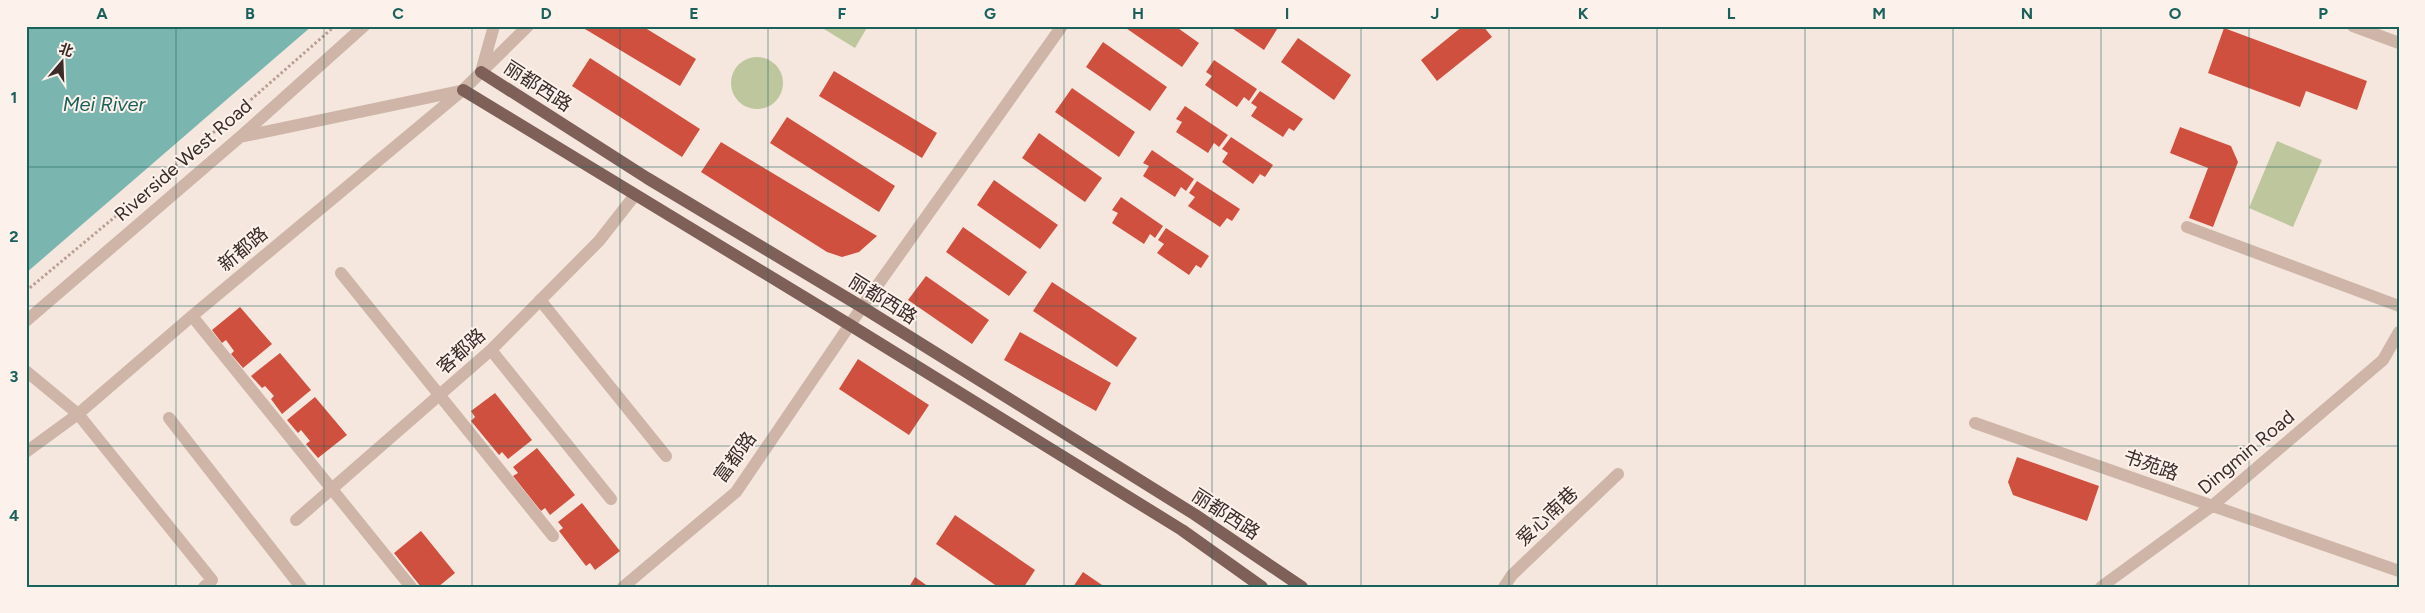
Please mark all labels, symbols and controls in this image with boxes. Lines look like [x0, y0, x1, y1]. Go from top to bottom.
text: A [96, 4, 108, 23]
text: B [245, 4, 255, 23]
text: C [392, 4, 404, 23]
text: D [540, 4, 552, 23]
text: E [689, 4, 699, 23]
text: F [838, 4, 847, 23]
text: G [984, 4, 996, 23]
text: H [1132, 4, 1144, 23]
text: I [1285, 4, 1289, 23]
text: J [1431, 4, 1439, 23]
text: K [1578, 4, 1589, 23]
text: L [1727, 4, 1736, 23]
text: M [1872, 4, 1886, 23]
text: N [2021, 4, 2033, 23]
text: O [2169, 4, 2182, 23]
text: P [2318, 4, 2328, 23]
north arrow [38, 38, 88, 88]
text: 北 [57, 40, 75, 60]
street label: 丽都西路 [500, 56, 576, 116]
text: 1 [11, 88, 17, 107]
water label: Mei River [63, 92, 146, 116]
street label: Riverside West Road [110, 94, 256, 226]
street label: 新都路 [214, 222, 272, 276]
text: 2 [9, 227, 19, 246]
street label: 丽都西路 [845, 269, 921, 329]
street label: 客都路 [432, 323, 490, 379]
text: 3 [10, 367, 19, 386]
street label: Dingmin Road [2193, 405, 2299, 499]
street label: 富都路 [709, 427, 761, 487]
street label: 书苑路 [2120, 445, 2182, 485]
street label: 爱心南巷 [1511, 482, 1583, 550]
street label: 丽都西路 [1188, 484, 1264, 544]
text: 4 [9, 506, 19, 525]

